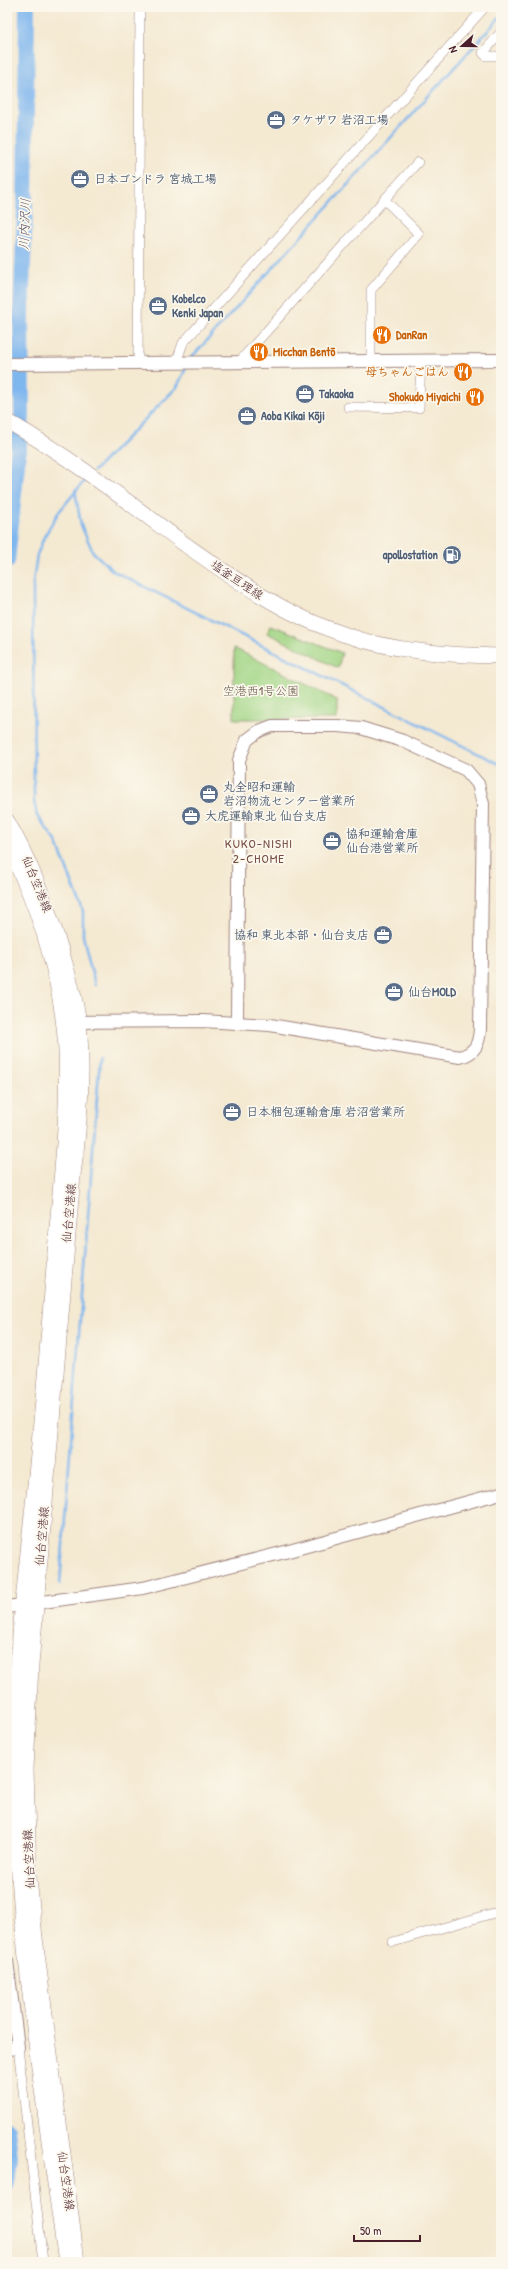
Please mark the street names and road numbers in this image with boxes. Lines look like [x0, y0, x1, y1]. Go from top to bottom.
street label: 塩釜亘理線 [208, 556, 267, 603]
street label: 仙台空港線 [18, 853, 57, 915]
street label: 仙台空港線 [57, 1182, 80, 1244]
street label: 仙台空港線 [30, 1505, 53, 1567]
street label: 仙台空港線 [18, 1829, 39, 1889]
street label: 仙台空港線 [54, 2150, 79, 2212]

